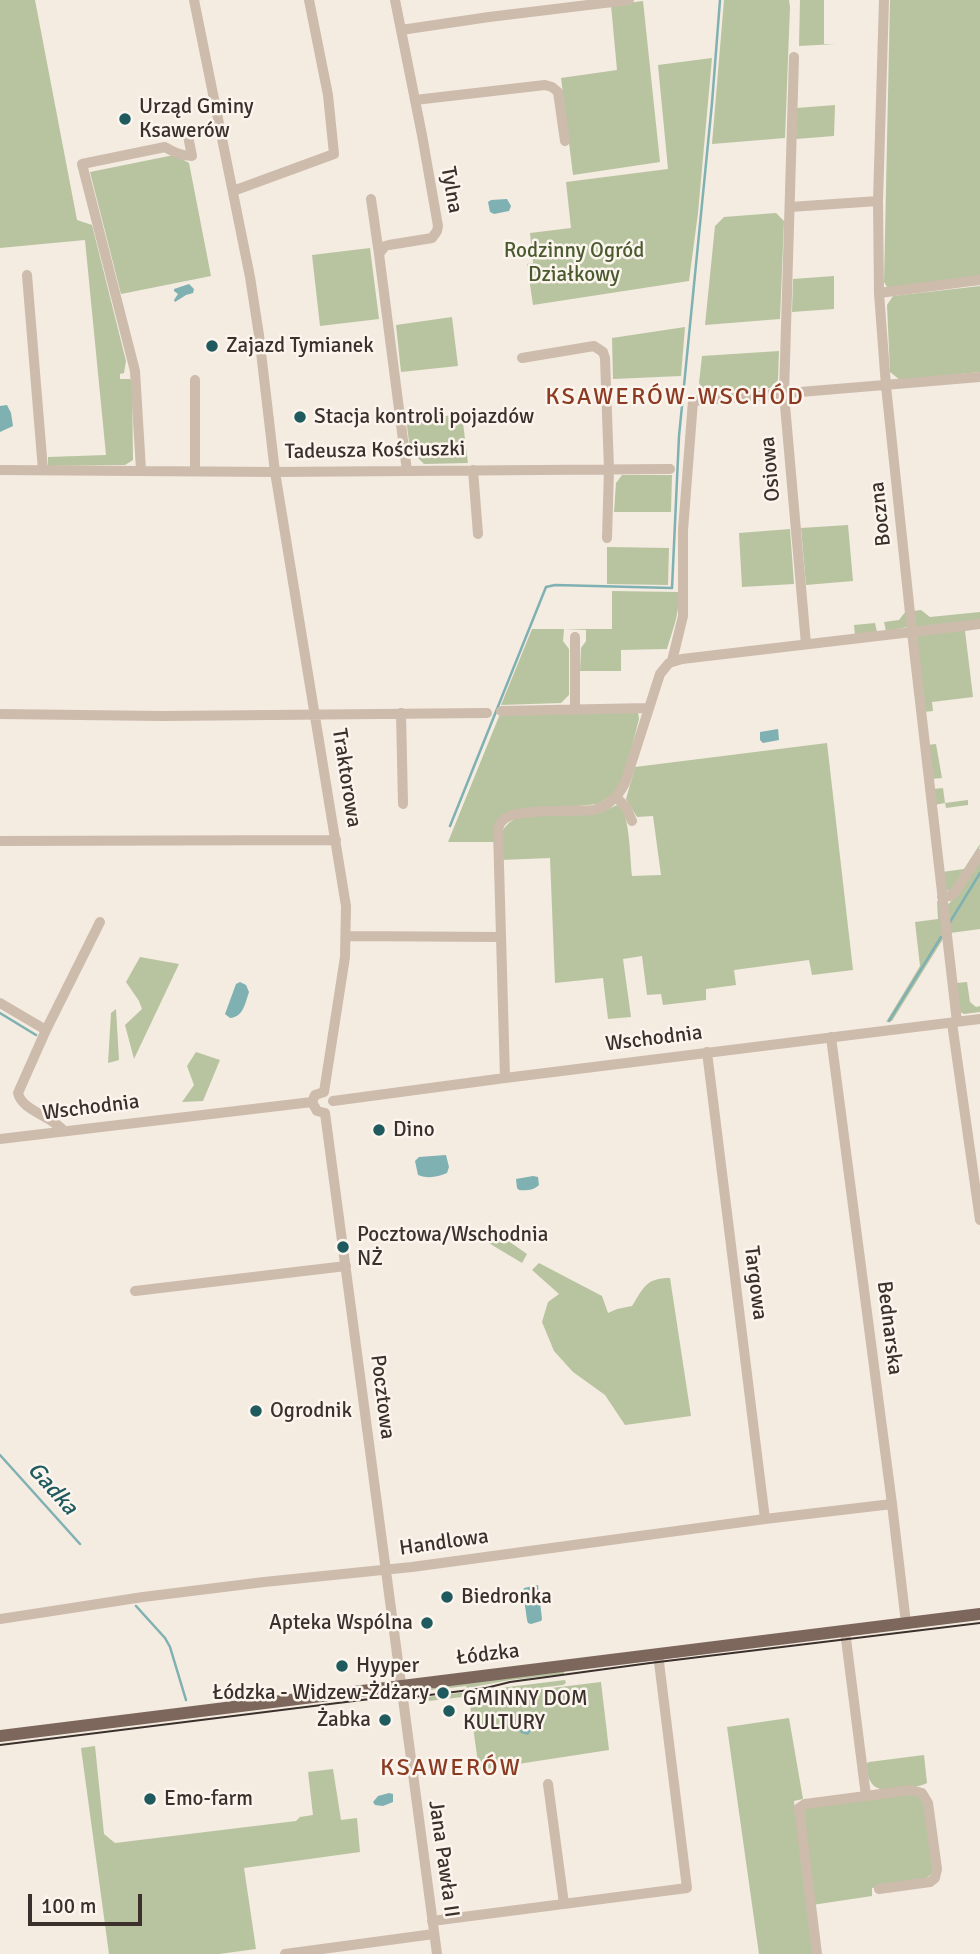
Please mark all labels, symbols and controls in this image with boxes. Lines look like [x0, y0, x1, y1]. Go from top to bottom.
place label: Urząd Gminy Ksawerów [139, 94, 254, 144]
marker: Urząd Gminy Ksawerów [117, 111, 133, 127]
street label: Tylna [435, 165, 467, 215]
park label: Rodzinny Ogród Działkowy [504, 238, 644, 288]
place label: Zajazd Tymianek [226, 333, 374, 359]
marker: Zajazd Tymianek [204, 338, 220, 354]
district label: KSAWERÓW-WSCHÓD [547, 384, 803, 412]
place label: Stacja kontroli pojazdów [314, 404, 534, 430]
marker: Stacja kontroli pojazdów [292, 409, 308, 425]
street label: Osiowa [756, 435, 786, 503]
street label: Tadeusza Kościuszki [285, 437, 465, 465]
street label: Boczna [865, 480, 897, 548]
street label: Traktorowa [326, 727, 366, 829]
street label: Wschodnia [604, 1021, 704, 1057]
street label: Wschodnia [41, 1090, 141, 1126]
place label: Dino [393, 1117, 435, 1143]
marker: Dino [371, 1122, 387, 1138]
place label: Pocztowa/Wschodnia NŻ [357, 1222, 548, 1272]
marker: Pocztowa/Wschodnia NŻ [335, 1239, 351, 1255]
street label: Targowa [738, 1245, 772, 1321]
street label: Bednarska [871, 1280, 907, 1376]
street label: Pocztowa [364, 1353, 400, 1441]
place label: Ogrodnik [270, 1398, 352, 1424]
marker: Ogrodnik [248, 1403, 264, 1419]
water label: Gadka [21, 1457, 83, 1521]
street label: Handlowa [398, 1524, 490, 1562]
place label: Biedronka [461, 1584, 552, 1610]
marker: Biedronka [439, 1589, 455, 1605]
place label: Apteka Wspólna [269, 1610, 413, 1636]
marker: Apteka Wspólna [419, 1615, 435, 1631]
street label: Łódzka [455, 1639, 521, 1671]
place label: Hyyper [356, 1653, 419, 1679]
marker: Hyyper [334, 1658, 350, 1674]
place label: Łódzka - Widzew-Żdżary [213, 1680, 429, 1706]
marker: Łódzka - Widzew-Żdżary [435, 1685, 451, 1701]
place label: GMINNY DOM KULTURY [463, 1686, 588, 1736]
marker: GMINNY DOM KULTURY [441, 1703, 457, 1719]
place label: Żabka [317, 1707, 371, 1733]
marker: Żabka [377, 1712, 393, 1728]
district label: KSAWERÓW [381, 1755, 521, 1783]
place label: Emo-farm [164, 1786, 253, 1812]
marker: Emo-farm [142, 1791, 158, 1807]
street label: Jana Pawła II [422, 1799, 464, 1919]
scale bar [32, 1881, 145, 1925]
text: 100 m [41, 1893, 96, 1919]

